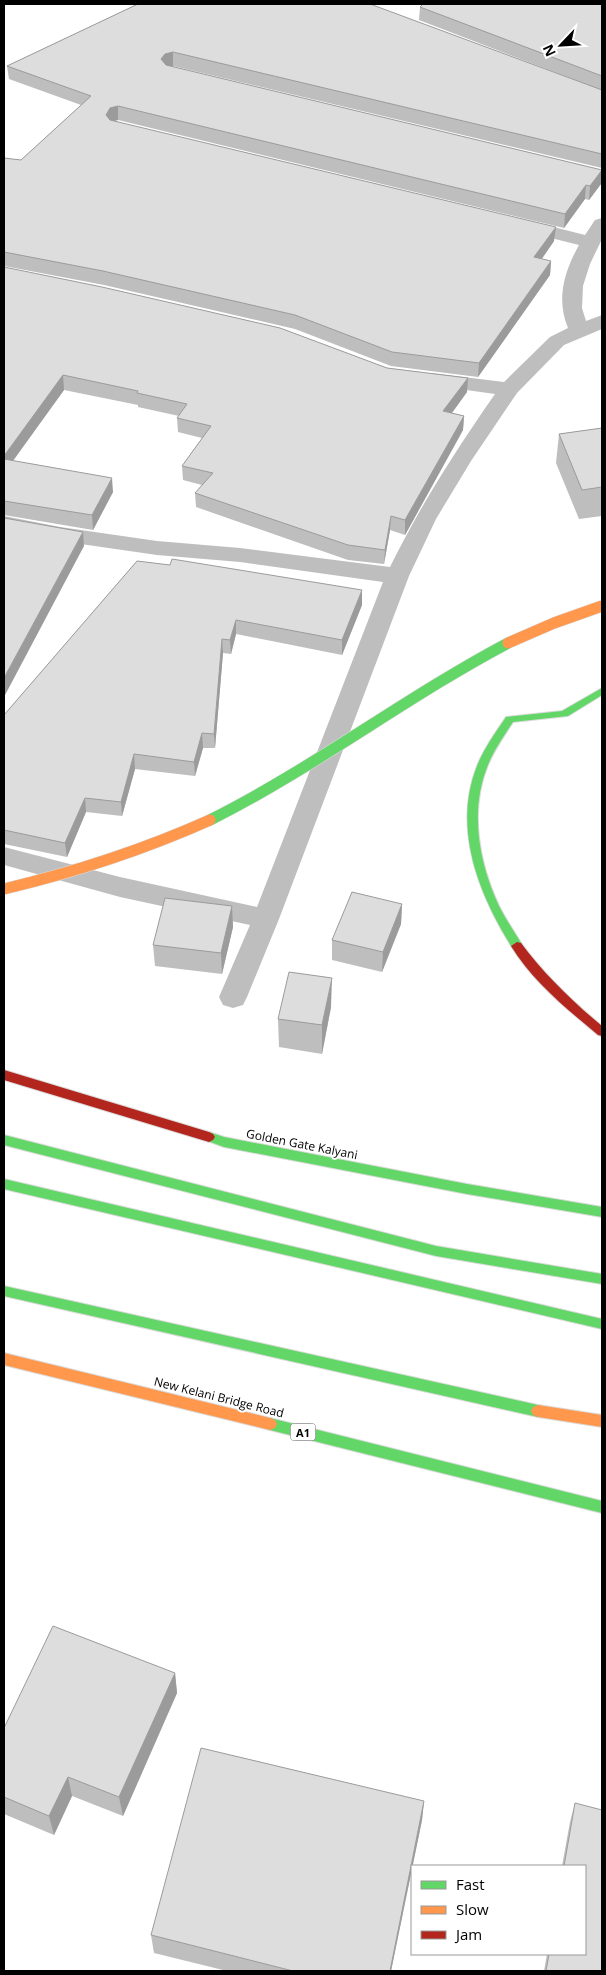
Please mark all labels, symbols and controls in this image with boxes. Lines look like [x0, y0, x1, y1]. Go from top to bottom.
north arrow [536, 20, 586, 70]
text: N [538, 42, 560, 60]
street label: Golden Gate Kalyani [245, 1125, 359, 1163]
street label: New Kelani Bridge Road [152, 1373, 286, 1421]
road number: A1 [290, 1424, 316, 1440]
legend [411, 1865, 586, 1955]
text: Fast [456, 1874, 485, 1894]
text: Slow [456, 1899, 489, 1919]
text: Jam [454, 1924, 482, 1944]

